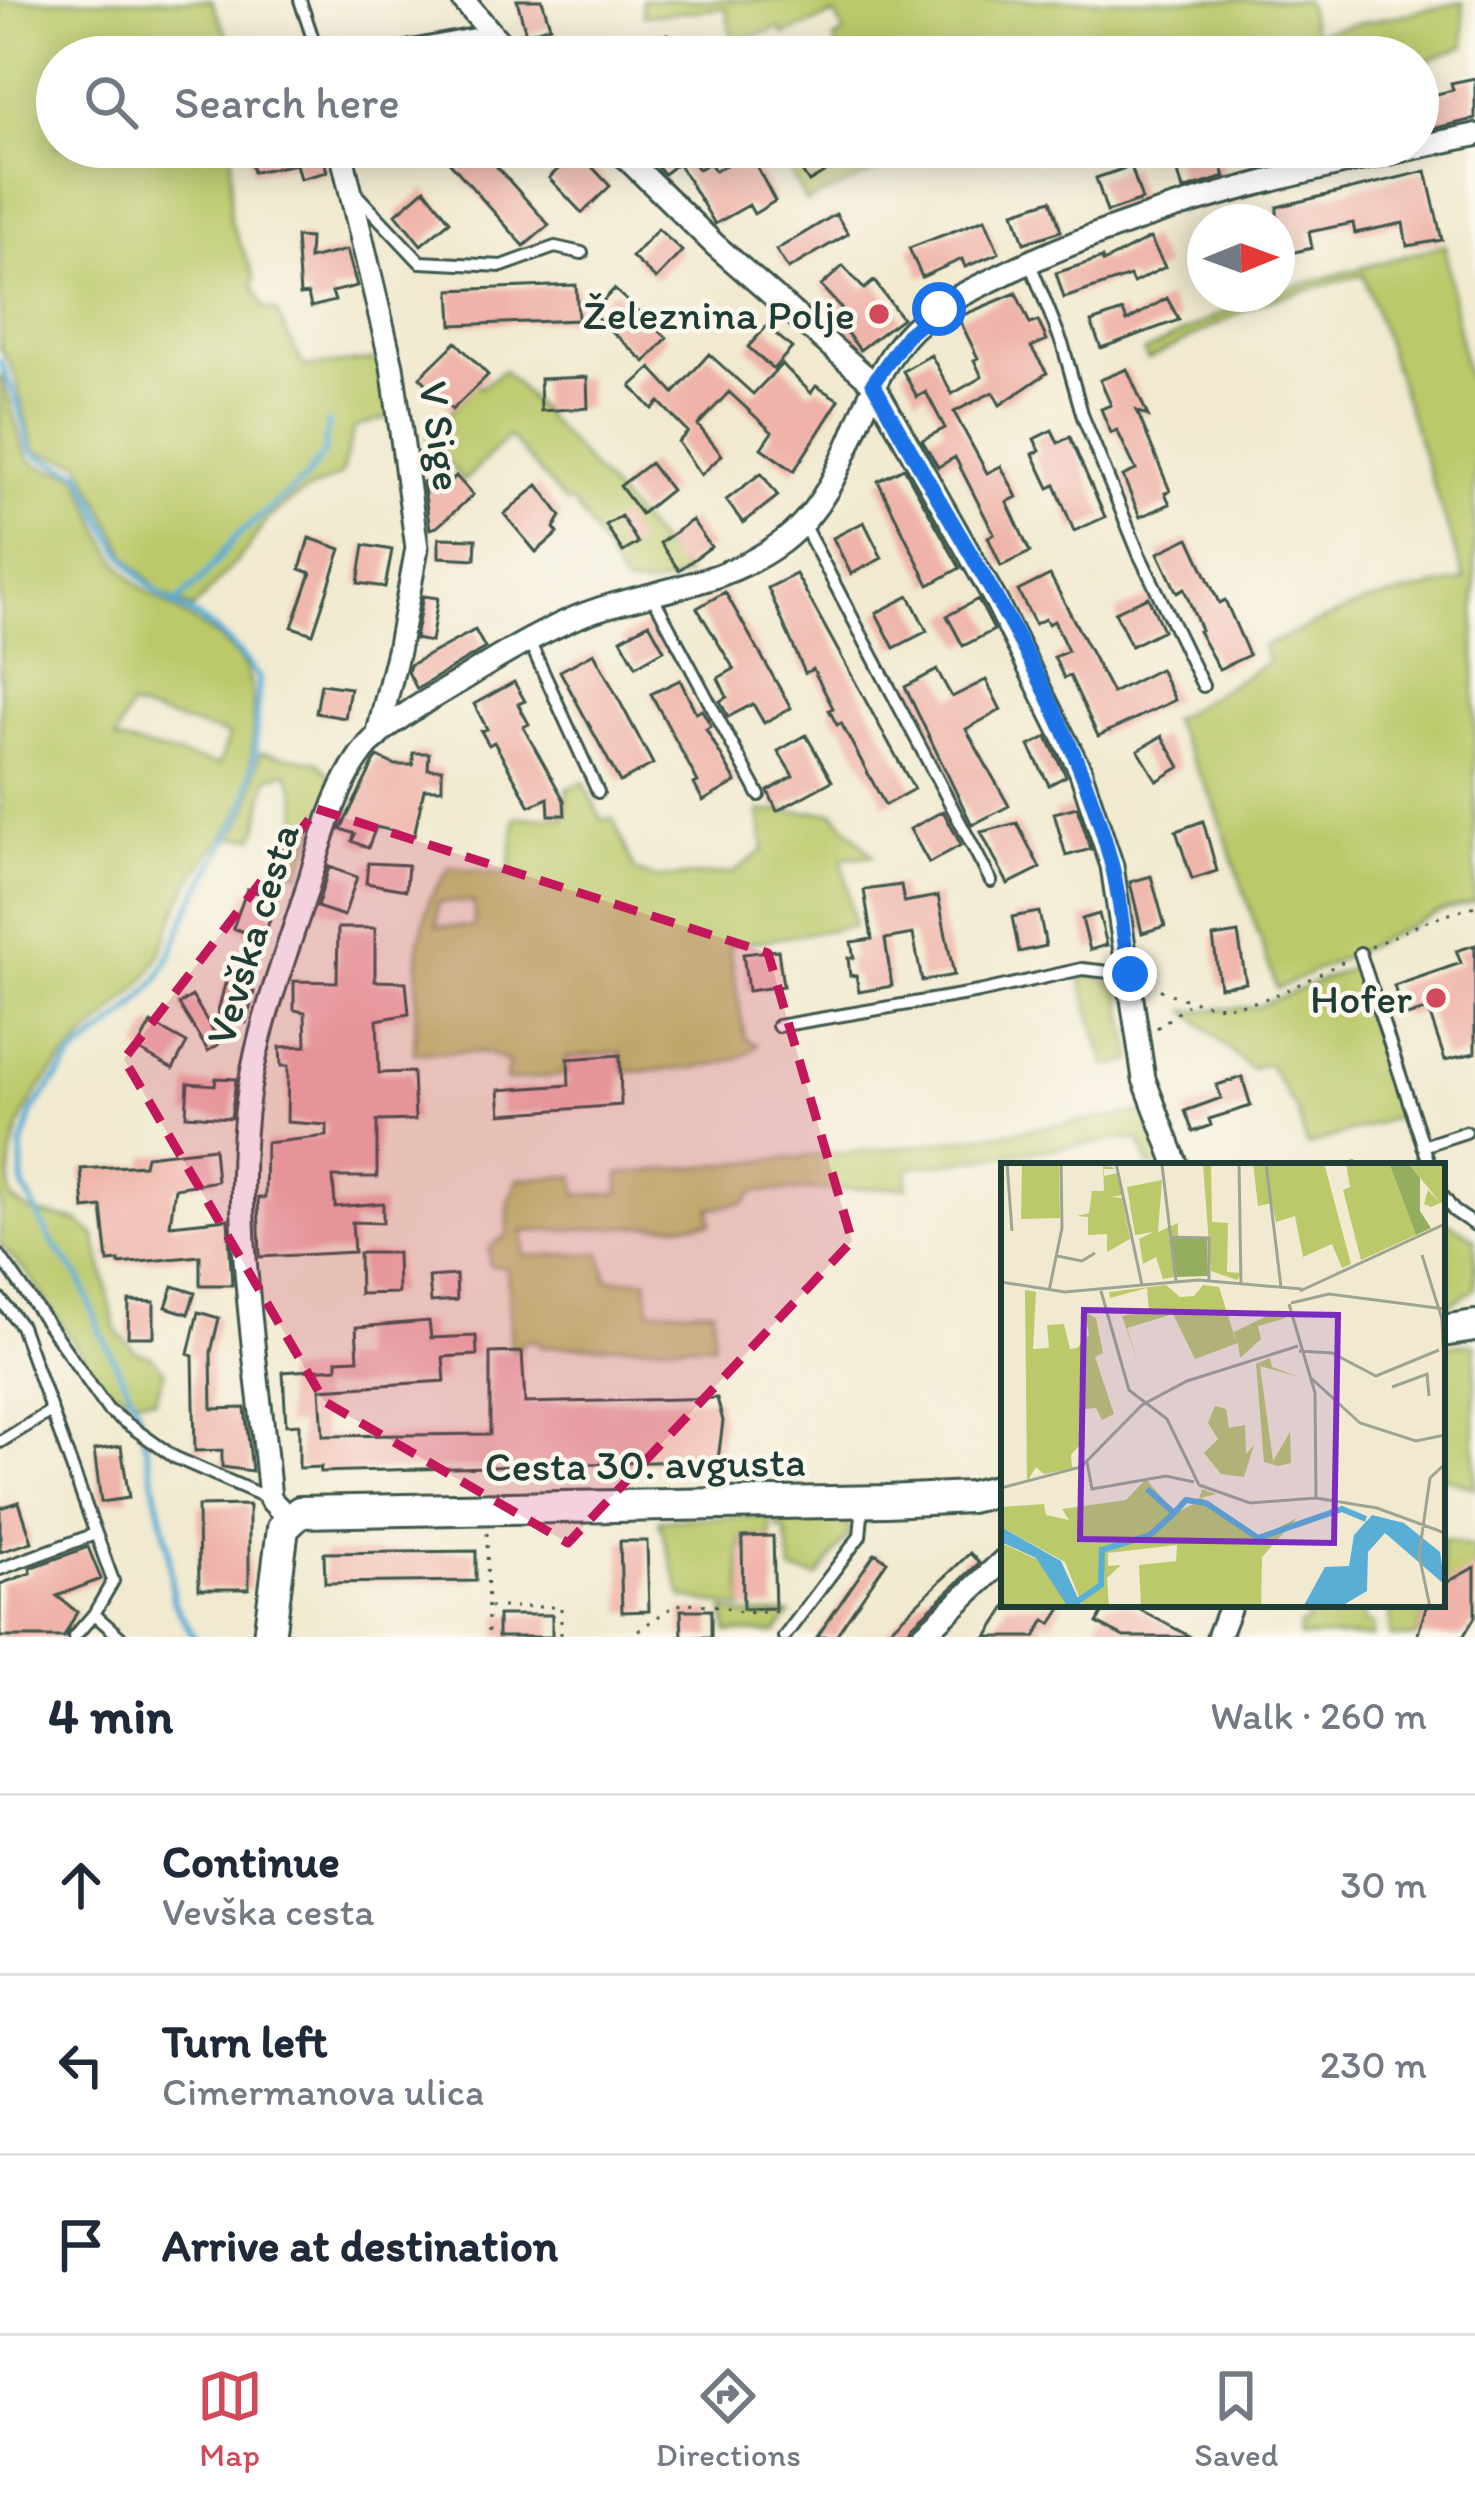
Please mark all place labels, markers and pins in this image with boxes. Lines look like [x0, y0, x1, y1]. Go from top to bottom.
place label: Železnina Polje [583, 289, 855, 340]
marker: Železnina Polje [866, 301, 892, 327]
place label: Hofer [1310, 973, 1412, 1024]
marker: Hofer [1423, 985, 1449, 1011]

